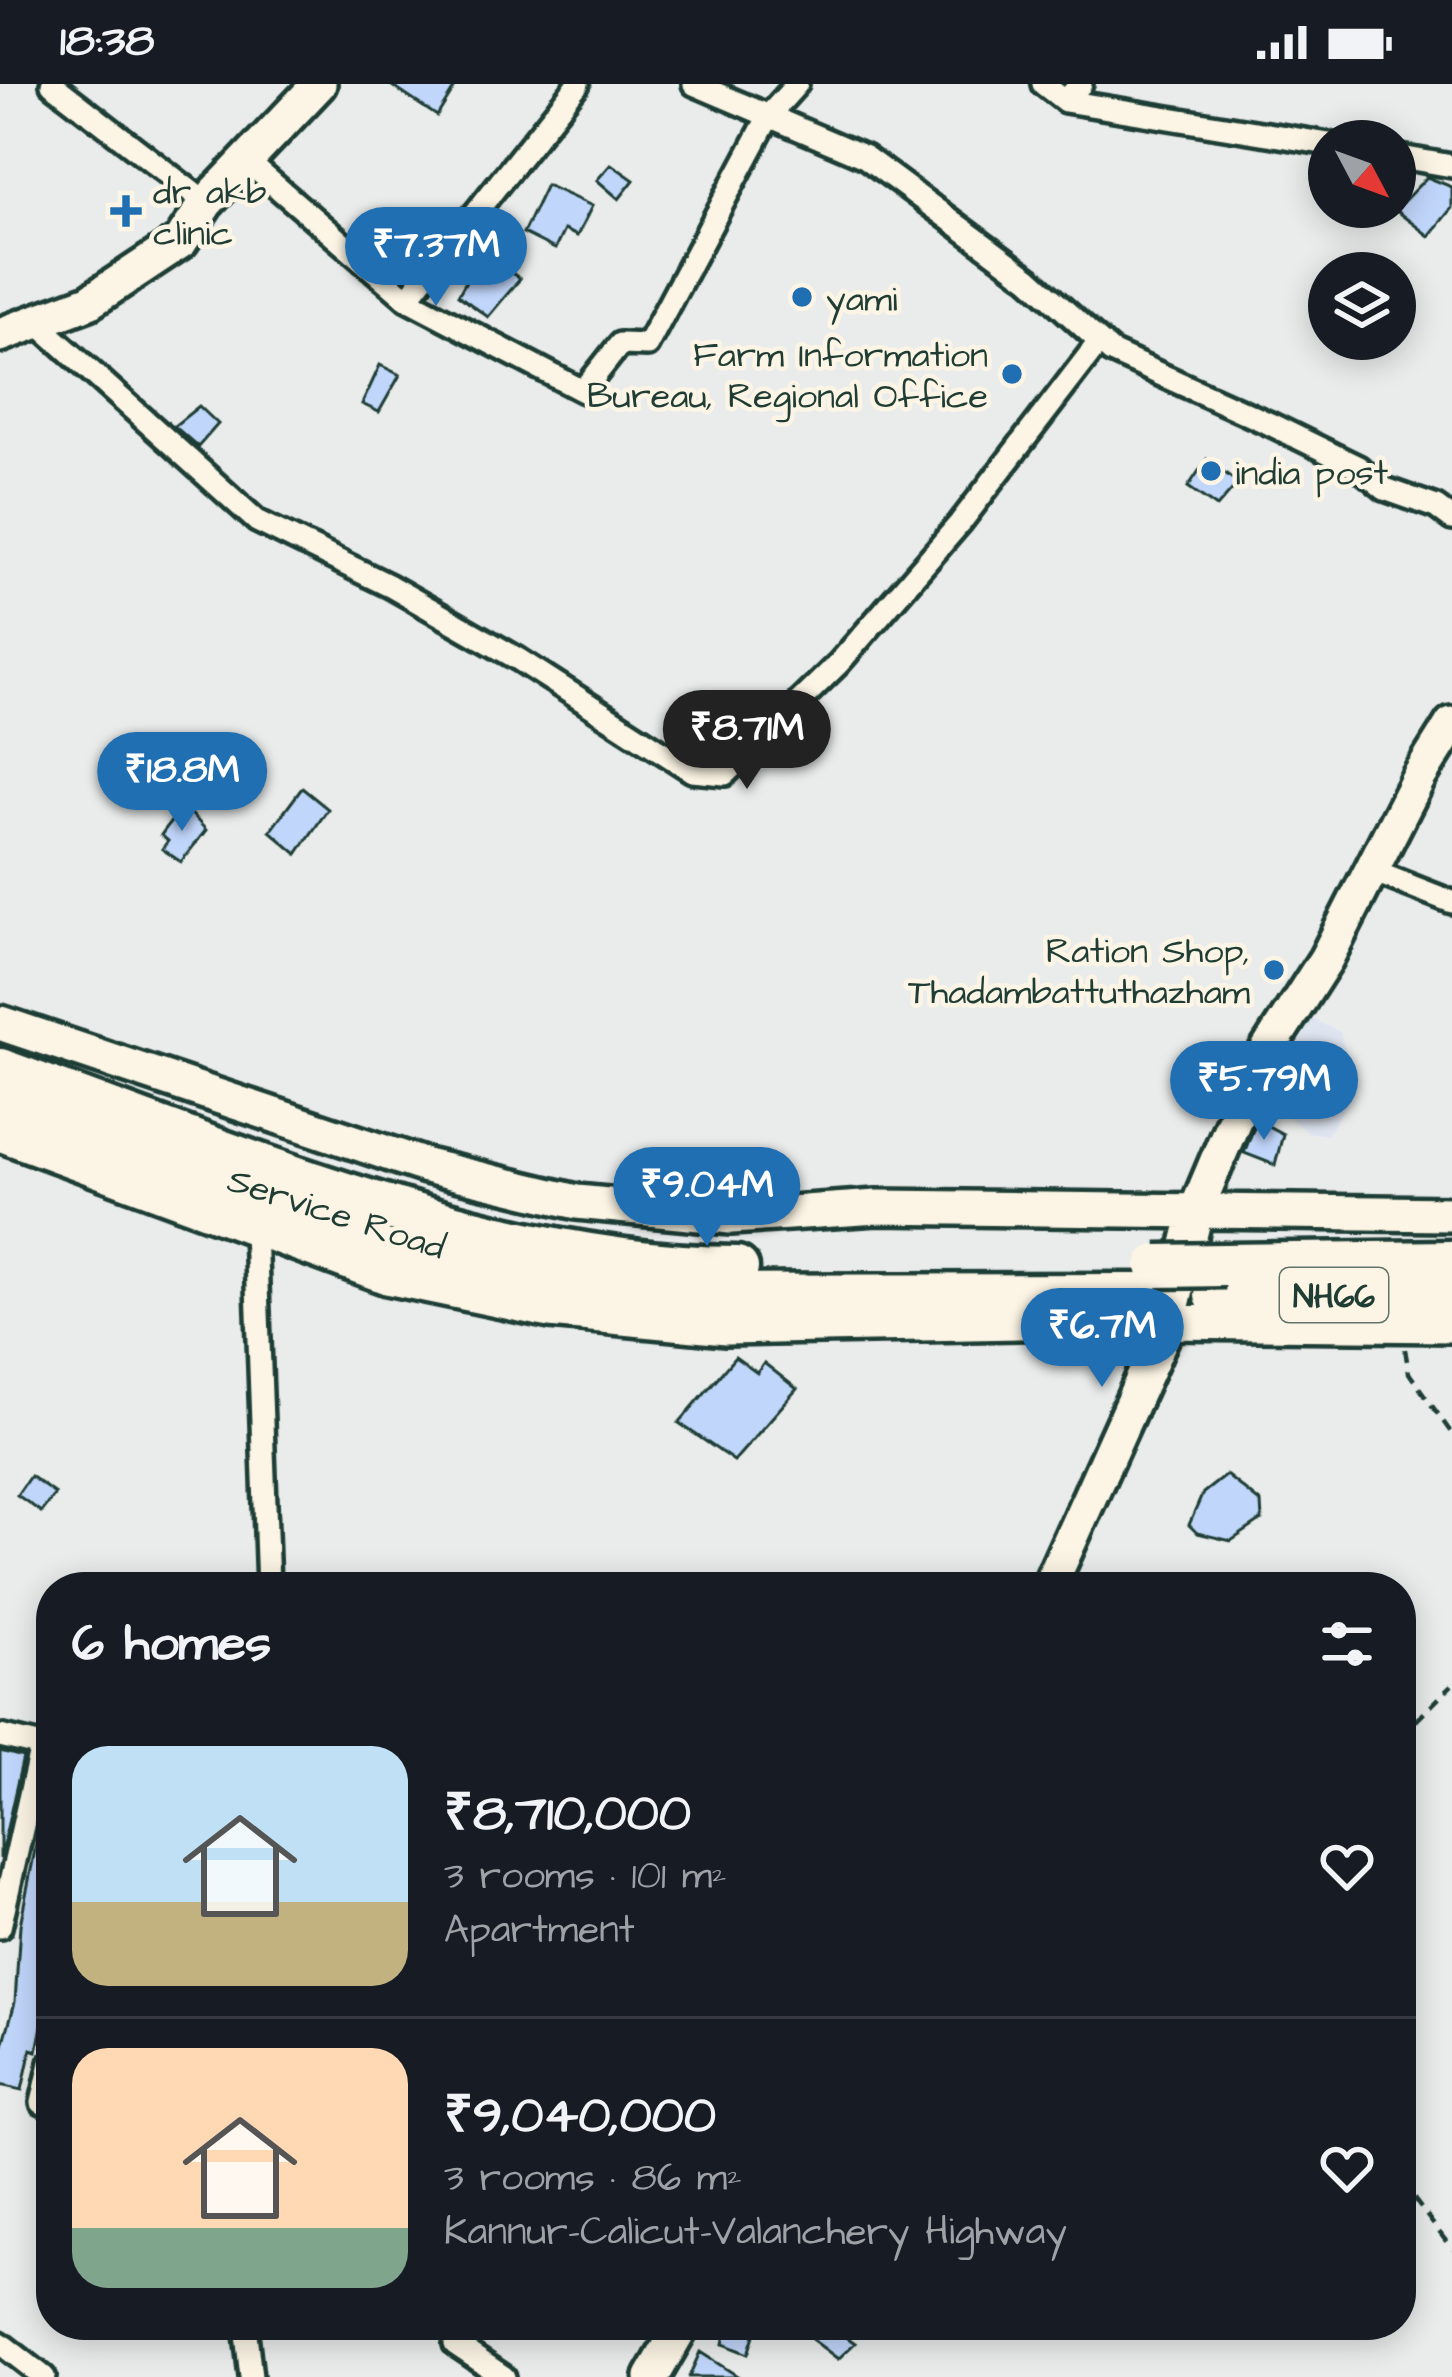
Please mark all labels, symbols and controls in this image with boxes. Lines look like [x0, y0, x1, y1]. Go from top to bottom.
text: 18:38 [60, 11, 155, 73]
north arrow [1308, 120, 1416, 228]
map controls [1308, 120, 1416, 360]
place label: dr akb clinic [153, 167, 266, 259]
marker: dr akb clinic [110, 195, 142, 227]
pin: ₹7.37M [338, 207, 534, 309]
text: ₹7.37M [372, 219, 500, 273]
button: layers [1308, 252, 1416, 360]
place label: yami [826, 274, 898, 325]
marker: yami [789, 284, 815, 310]
place label: Farm Information Bureau, Regional Office [587, 330, 988, 423]
marker: Farm Information Bureau, Regional Office [999, 361, 1025, 387]
place label: india post [1235, 448, 1388, 499]
marker: india post [1198, 458, 1224, 484]
pin: ₹8.71M [649, 690, 845, 792]
text: ₹8.71M [690, 702, 804, 756]
pin: ₹18.8M [84, 732, 280, 834]
text: ₹18.8M [124, 744, 240, 798]
place label: Ration Shop, Thadambattuthazham [908, 926, 1250, 1018]
marker: Ration Shop, Thadambattuthazham [1261, 957, 1287, 983]
pin: ₹5.79M [1166, 1041, 1362, 1143]
text: ₹5.79M [1197, 1053, 1331, 1107]
pin: ₹9.04M [609, 1147, 805, 1249]
street label: Service Road [221, 1155, 452, 1274]
text: ₹9.04M [640, 1159, 774, 1213]
road number: NH66 [1280, 1268, 1388, 1322]
pin: ₹6.7M [1018, 1288, 1186, 1390]
text: ₹6.7M [1048, 1300, 1156, 1354]
text: 6 homes [72, 1609, 271, 1680]
icon: filters [1314, 1611, 1380, 1677]
text: ₹8,710,000 [444, 1779, 691, 1850]
icon: home [168, 1794, 312, 1938]
icon: heart [1314, 1833, 1380, 1899]
text: 3 rooms · 101 m² [444, 1850, 727, 1904]
text: Apartment [444, 1904, 635, 1958]
text: ₹9,040,000 [444, 2081, 716, 2152]
icon: home [168, 2096, 312, 2240]
icon: heart [1314, 2135, 1380, 2201]
text: 3 rooms · 86 m² [444, 2152, 742, 2206]
text: Kannur-Calicut-Valanchery Highway [444, 2206, 1067, 2260]

